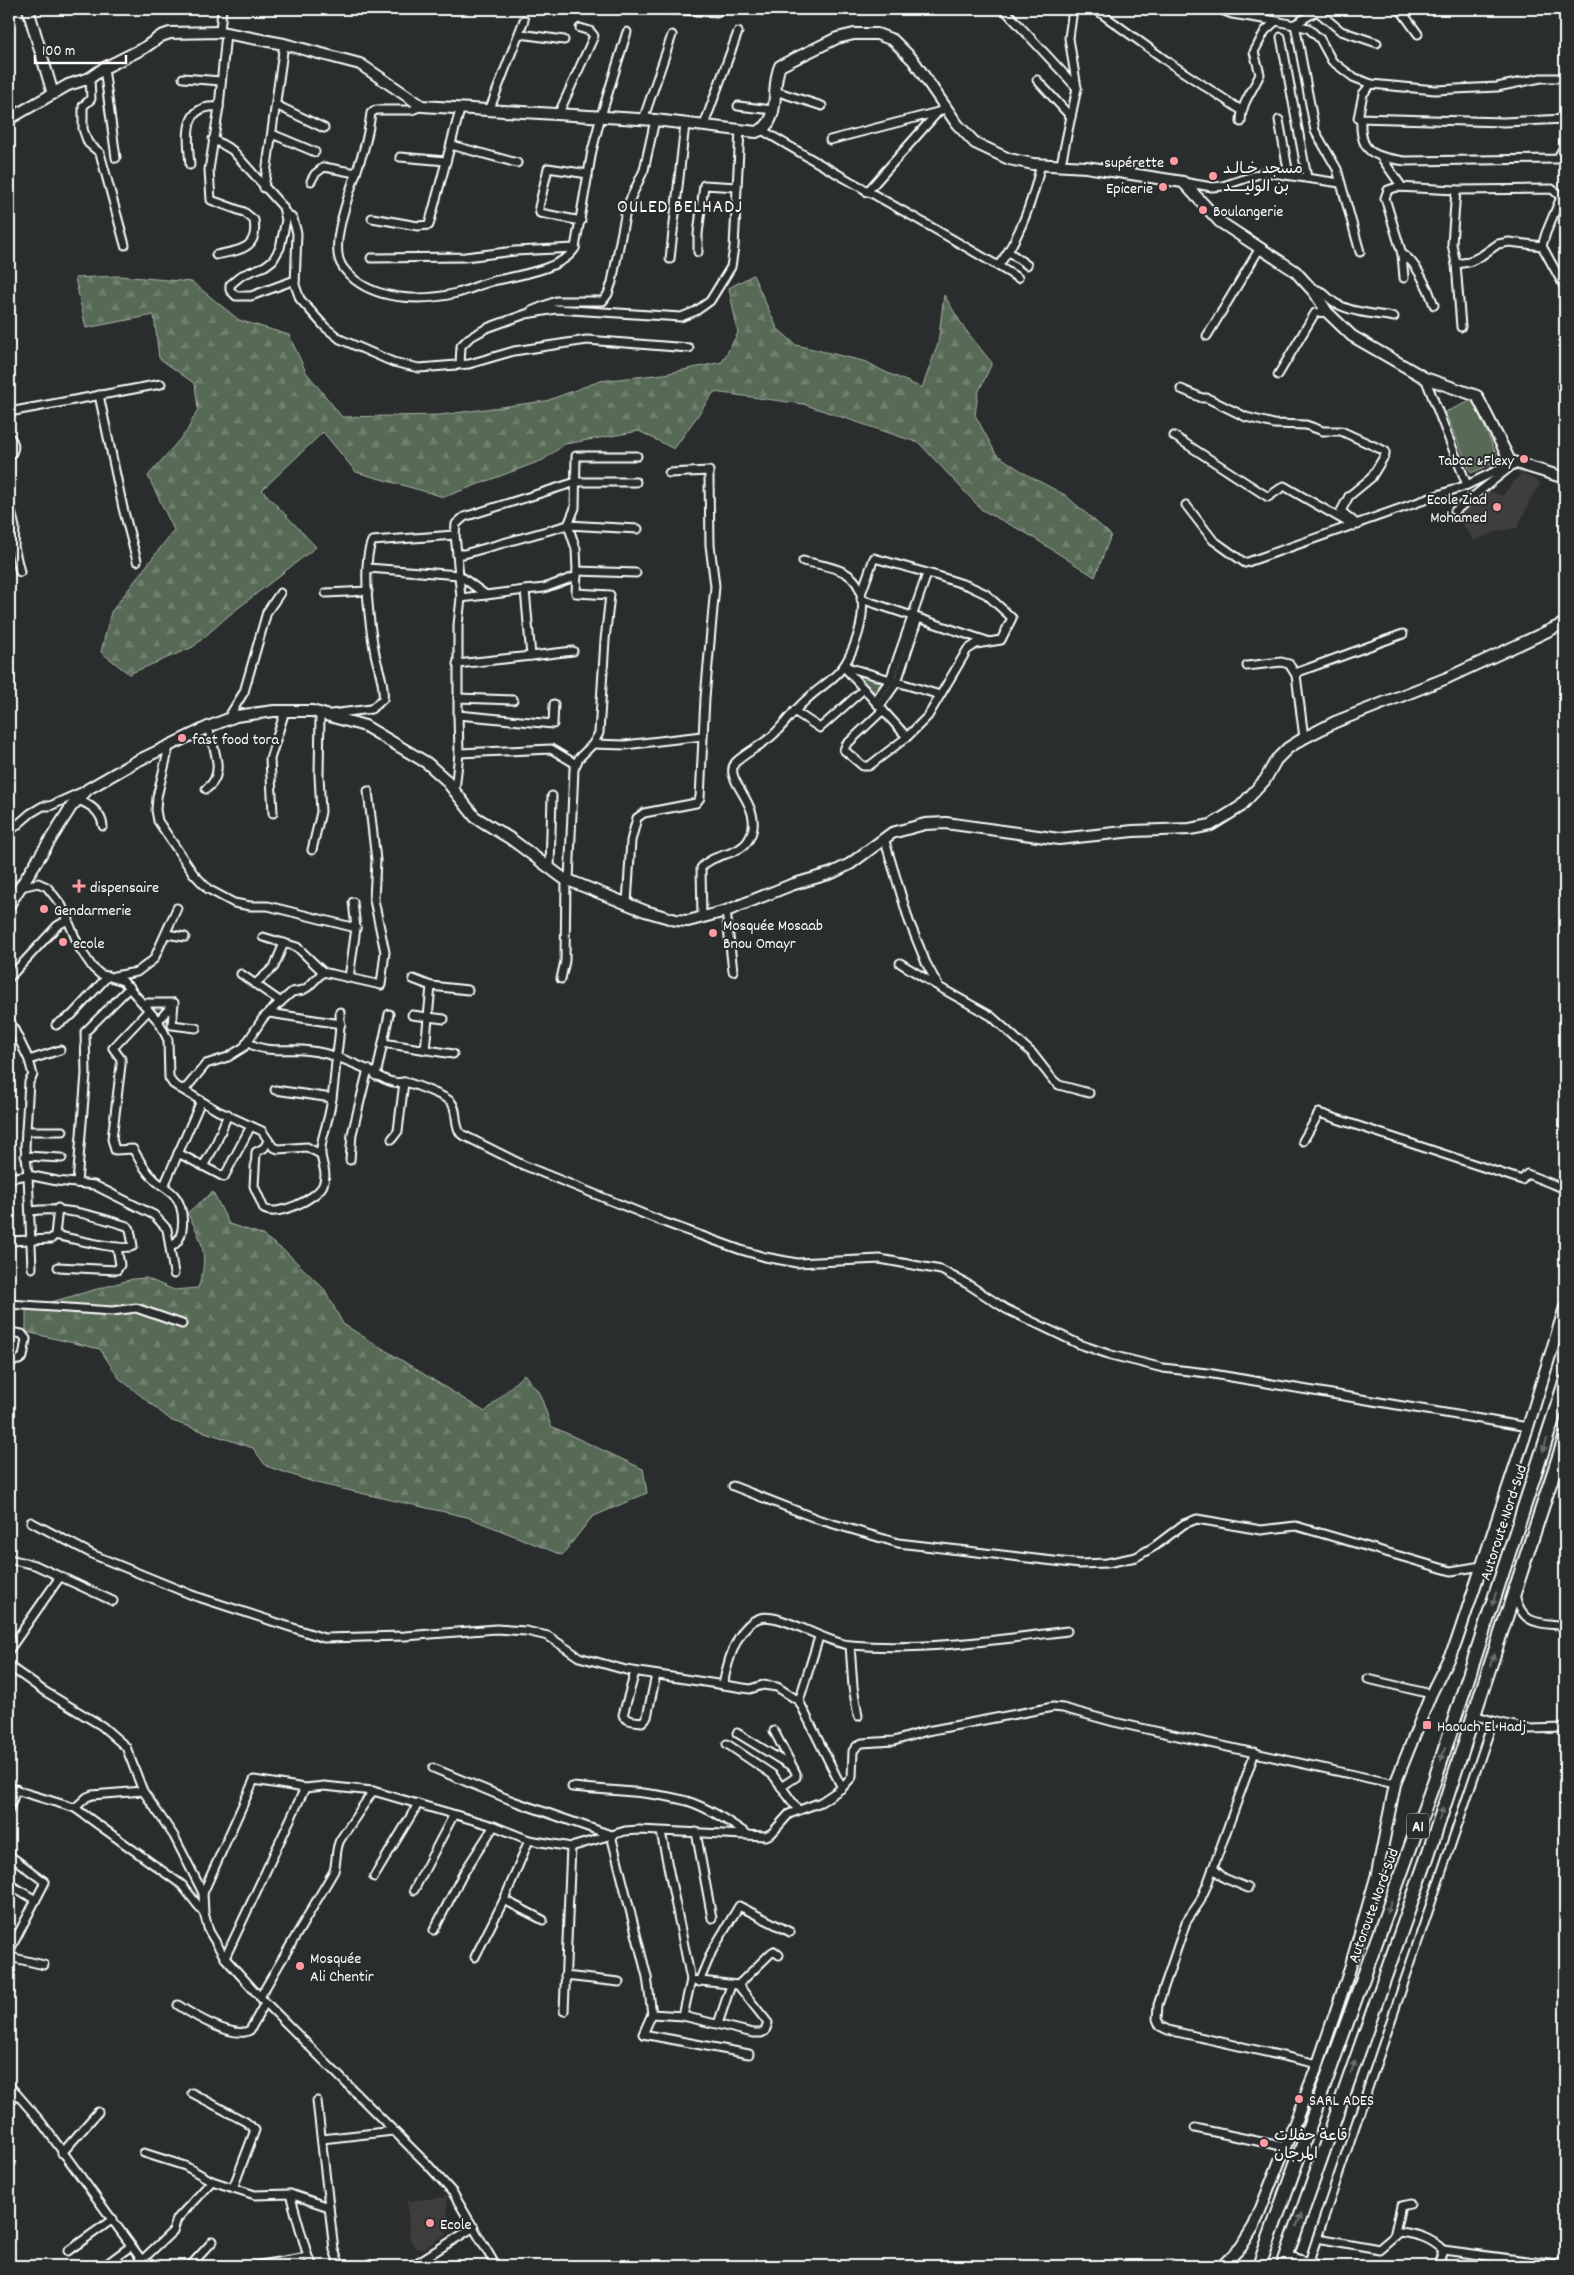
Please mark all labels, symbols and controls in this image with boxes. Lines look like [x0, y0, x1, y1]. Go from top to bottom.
scale bar [35, 32, 126, 64]
text: 100 m [42, 41, 75, 63]
place label: supérette [1104, 152, 1164, 175]
marker: supérette [1168, 155, 1180, 167]
place label: مسجد خـالـد بن الوليــــد [1223, 158, 1303, 199]
marker: مسجد خـالـد بن الوليــــد [1207, 170, 1219, 182]
place label: Epicerie [1106, 178, 1153, 201]
marker: Epicerie [1157, 181, 1169, 193]
district label: OULED BELHADJ [617, 195, 743, 222]
place label: Boulangerie [1213, 201, 1283, 224]
marker: Boulangerie [1197, 204, 1209, 216]
place label: Tabac &Flexy [1438, 450, 1515, 473]
marker: Tabac &Flexy [1518, 453, 1530, 465]
place label: Ecole Ziad Mohamed [1427, 489, 1487, 530]
marker: Ecole Ziad Mohamed [1491, 501, 1503, 513]
place label: fast food tora [192, 729, 279, 752]
marker: fast food tora [176, 732, 188, 744]
place label: dispensaire [90, 877, 159, 900]
marker: dispensaire [72, 879, 86, 893]
place label: Gendarmerie [54, 900, 131, 923]
marker: Gendarmerie [38, 903, 50, 915]
place label: Mosquée Mosaab Bnou Omayr [723, 915, 823, 956]
marker: Mosquée Mosaab Bnou Omayr [707, 927, 719, 939]
place label: ecole [73, 933, 104, 956]
marker: ecole [57, 936, 69, 948]
one-way arrow [1540, 1438, 1548, 1453]
street label: Autoroute Nord-Sud [1475, 1462, 1534, 1584]
one-way arrow [1490, 1592, 1497, 1607]
one-way arrow [1488, 1652, 1496, 1667]
place label: Haouch El Hadj [1437, 1716, 1526, 1739]
marker: Haouch El Hadj [1421, 1719, 1433, 1731]
one-way arrow [1439, 1746, 1447, 1761]
one-way arrow [1438, 1807, 1445, 1822]
road number: A1 [1407, 1814, 1429, 1838]
street label: Autoroute Nord-Sud [1343, 1845, 1406, 1966]
one-way arrow [1385, 1900, 1393, 1915]
place label: Mosquée Ali Chentir [310, 1948, 374, 1989]
marker: Mosquée Ali Chentir [294, 1960, 306, 1972]
one-way arrow [1349, 2059, 1357, 2074]
place label: SARL ADES [1309, 2090, 1374, 2113]
marker: SARL ADES [1293, 2093, 1305, 2105]
place label: قاعة حفلات المرجان [1274, 2125, 1348, 2166]
marker: قاعة حفلات المرجان [1258, 2137, 1270, 2149]
one-way arrow [1296, 2213, 1303, 2228]
place label: Ecole [440, 2214, 472, 2237]
marker: Ecole [424, 2217, 436, 2229]

